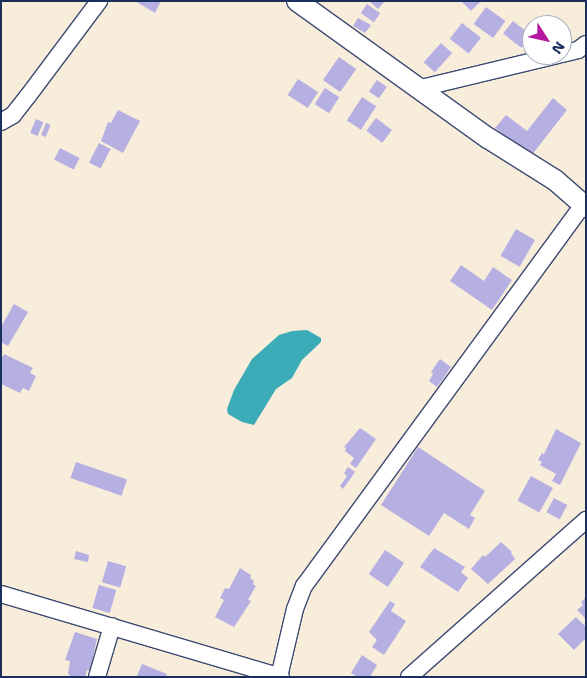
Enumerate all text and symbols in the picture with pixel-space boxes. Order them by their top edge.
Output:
north arrow [522,15,572,65]
text: N [548,38,569,58]

